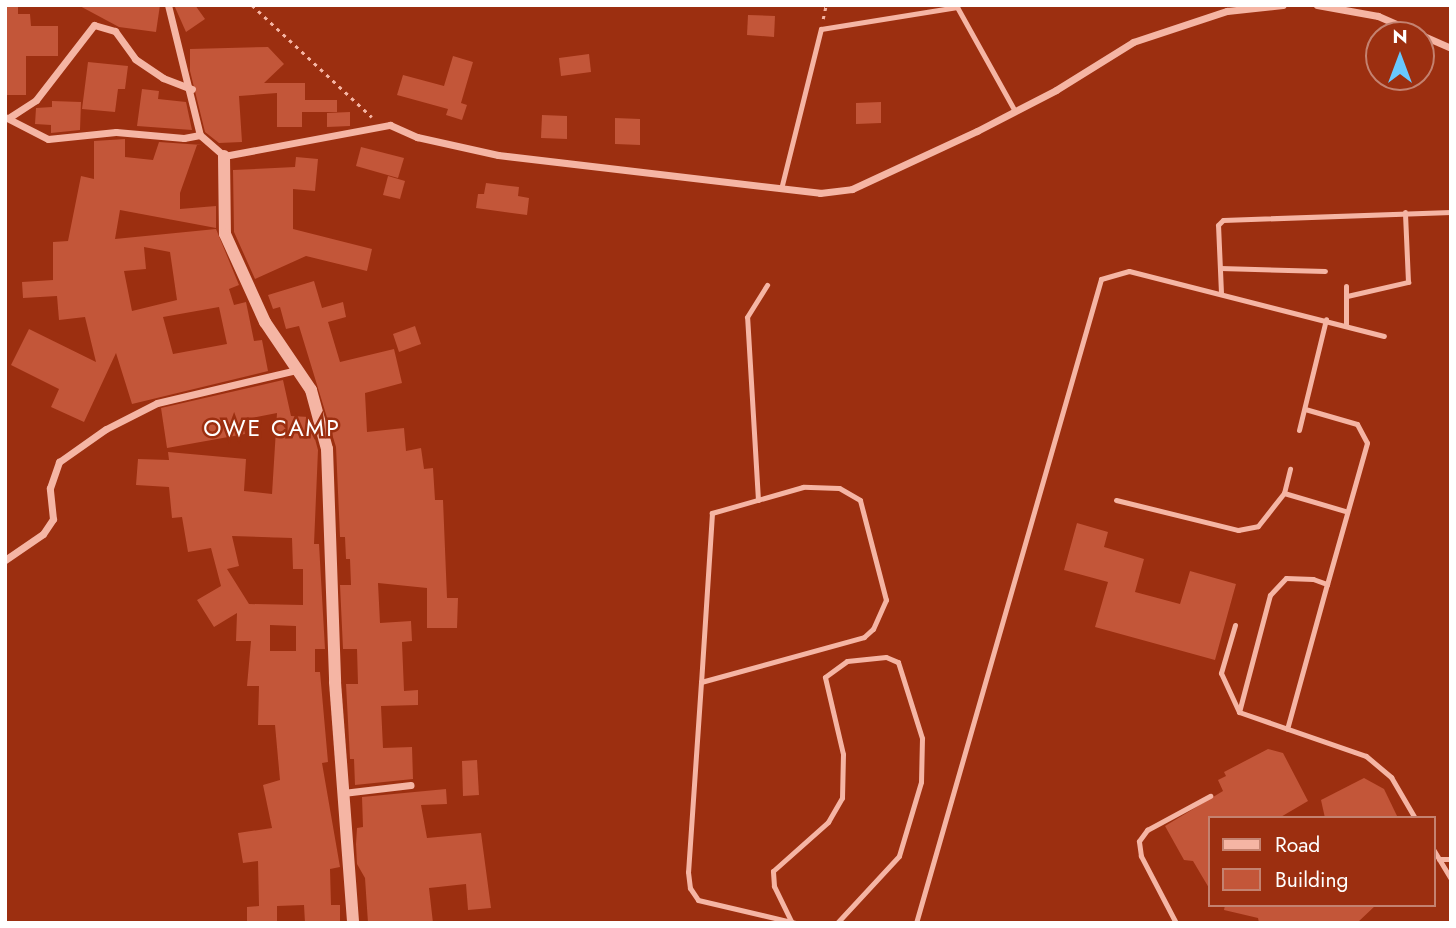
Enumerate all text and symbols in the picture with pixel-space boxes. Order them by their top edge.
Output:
north arrow [1365,21,1435,91]
text: N [1392,23,1408,50]
district label: OWE CAMP [204,414,340,442]
legend [1208,816,1435,907]
text: Road [1275,830,1320,860]
text: Building [1275,865,1348,895]

